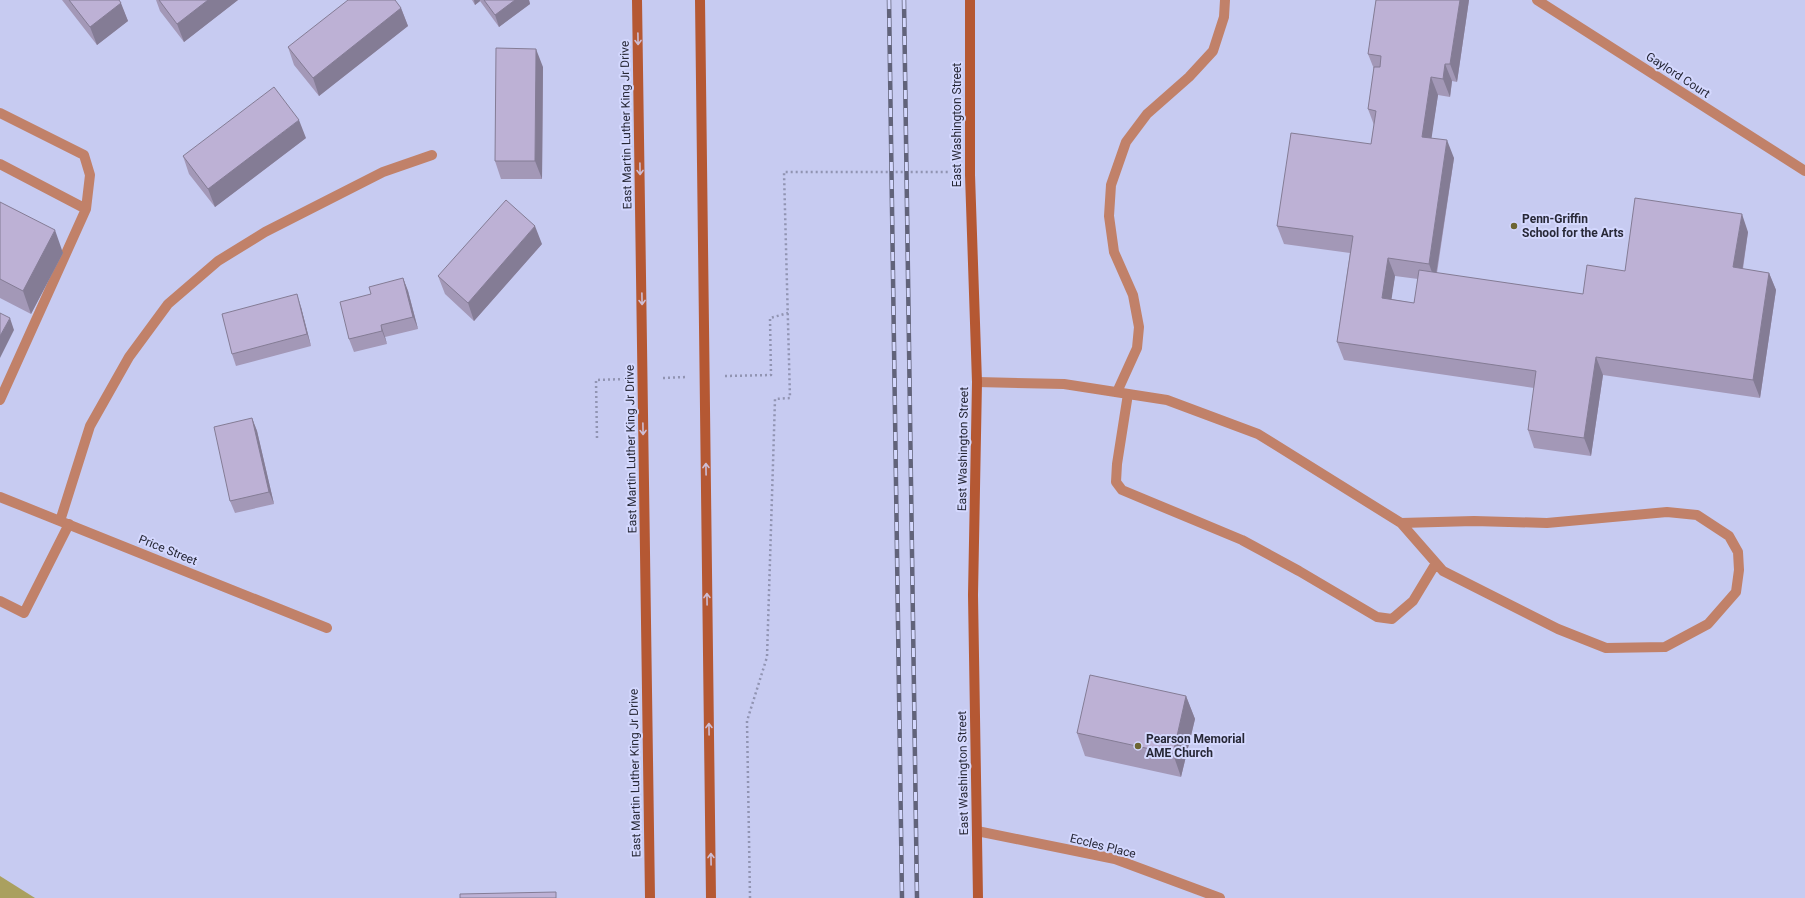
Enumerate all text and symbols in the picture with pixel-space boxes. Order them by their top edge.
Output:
one-way arrow [634,32,642,45]
street label: East Martin Luther King Jr Drive [618,41,634,209]
street label: Gaylord Court [1643,49,1713,101]
street label: East Washington Street [950,63,964,187]
one-way arrow [636,162,644,175]
place label: Penn-Griffin School for the Arts [1522,212,1624,240]
marker: Penn-Griffin School for the Arts [1509,221,1519,231]
one-way arrow [638,292,645,305]
street label: East Martin Luther King Jr Drive [623,365,639,533]
street label: East Washington Street [955,387,971,511]
one-way arrow [639,422,647,435]
one-way arrow [702,463,710,476]
street label: Price Street [137,532,199,568]
one-way arrow [704,593,711,606]
street label: East Martin Luther King Jr Drive [627,689,643,857]
street label: East Washington Street [955,711,971,835]
one-way arrow [705,723,713,736]
place label: Pearson Memorial AME Church [1146,732,1245,760]
marker: Pearson Memorial AME Church [1133,741,1143,751]
street label: Eccles Place [1069,831,1137,861]
one-way arrow [707,853,715,866]

